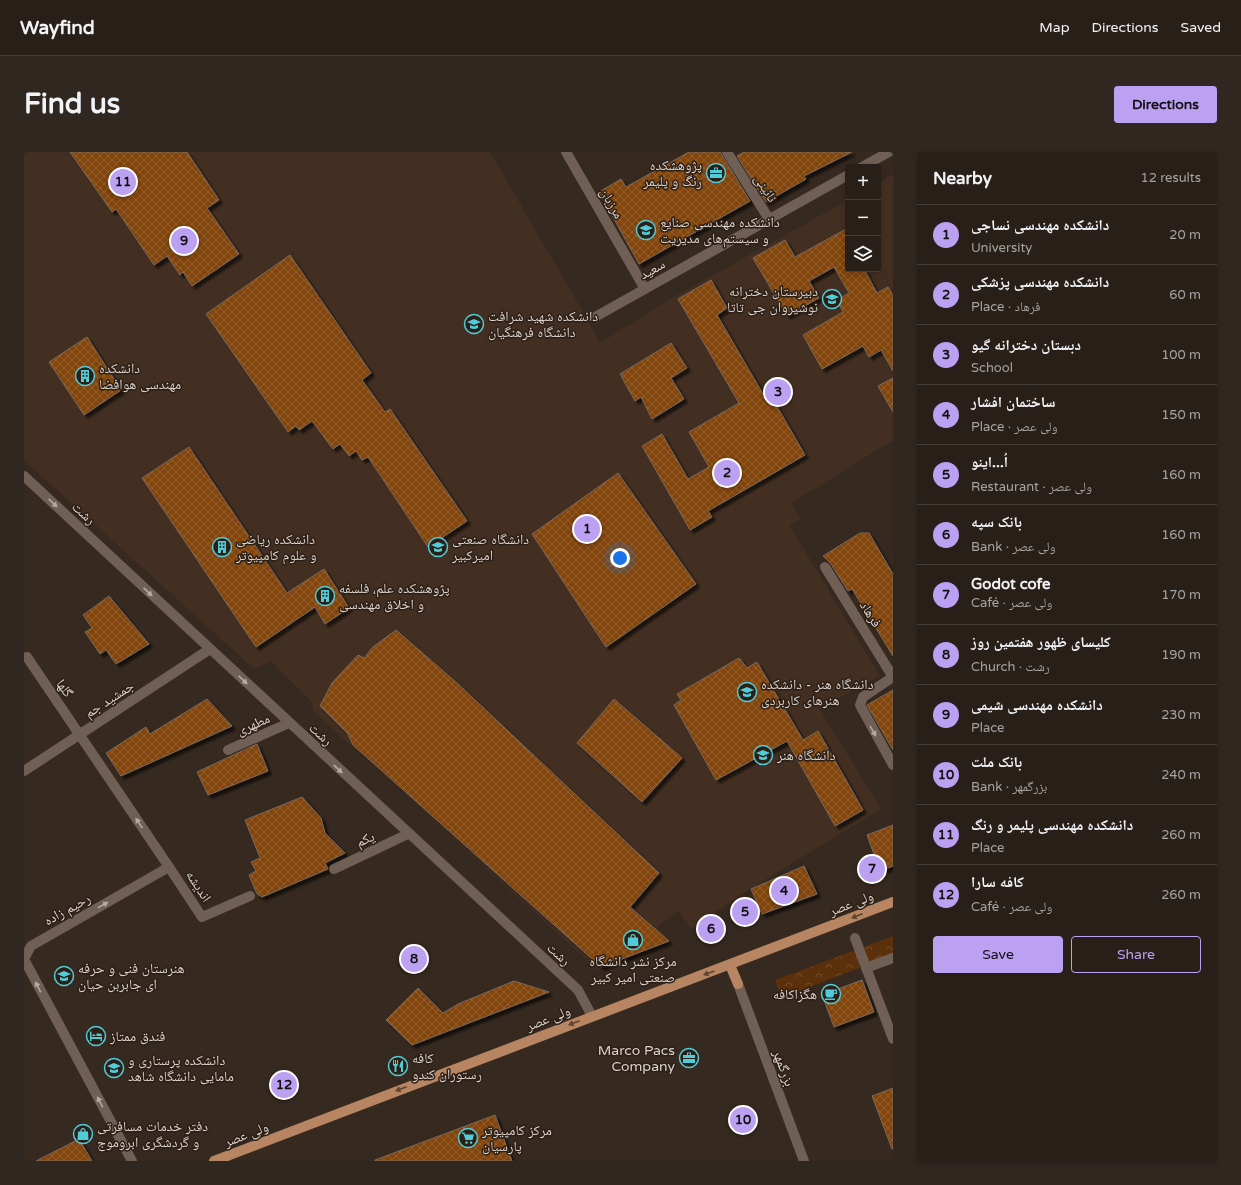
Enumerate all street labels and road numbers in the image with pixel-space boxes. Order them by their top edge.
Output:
street label: نائینی [750,171,781,206]
street label: مرزبان [596,185,627,222]
street label: سعید [636,256,668,283]
street label: رشت [68,498,99,528]
street label: فرهاد [856,598,885,631]
street label: گلها [52,676,77,701]
street label: جمشید جم [81,677,138,723]
street label: مطهری [234,710,273,739]
street label: رشت [305,719,336,749]
street label: یکم [353,828,378,852]
street label: اندیشه [182,867,215,905]
street label: ولی عصر [826,887,876,920]
street label: رحیم زاده [41,890,94,930]
street label: رشت [543,939,574,969]
street label: ولی عصر [523,1002,573,1035]
street label: بزرگمهر [769,1047,798,1089]
street label: ولی عصر [221,1118,271,1151]

